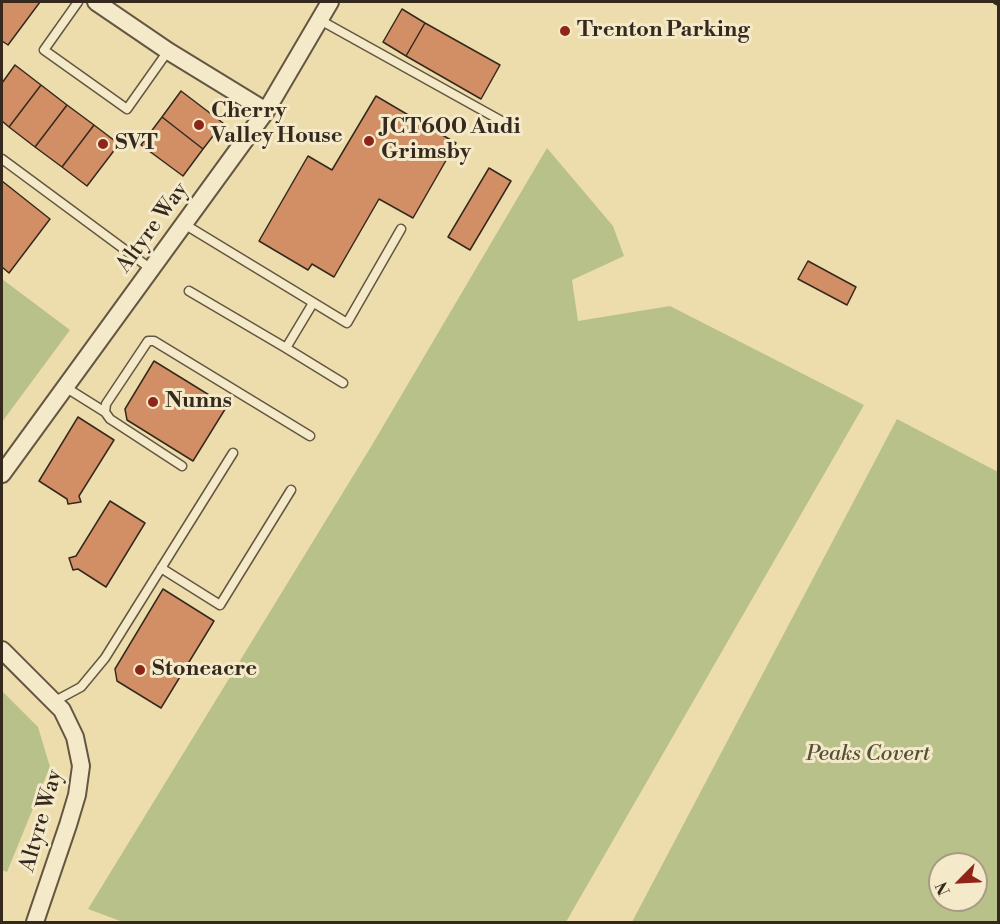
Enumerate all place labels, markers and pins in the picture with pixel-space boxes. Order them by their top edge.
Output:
place label: Trenton Parking [577,18,750,44]
marker: Trenton Parking [558,24,572,38]
place label: Cherry Valley House [211,99,343,150]
place label: JCT600 Audi Grimsby [381,115,521,166]
marker: Cherry Valley House [192,118,206,132]
place label: SVT [115,131,158,157]
marker: JCT600 Audi Grimsby [362,134,376,148]
marker: SVT [96,137,110,151]
place label: Nunns [165,389,232,415]
marker: Nunns [146,395,160,409]
place label: Stoneacre [152,657,257,683]
marker: Stoneacre [133,663,147,677]

